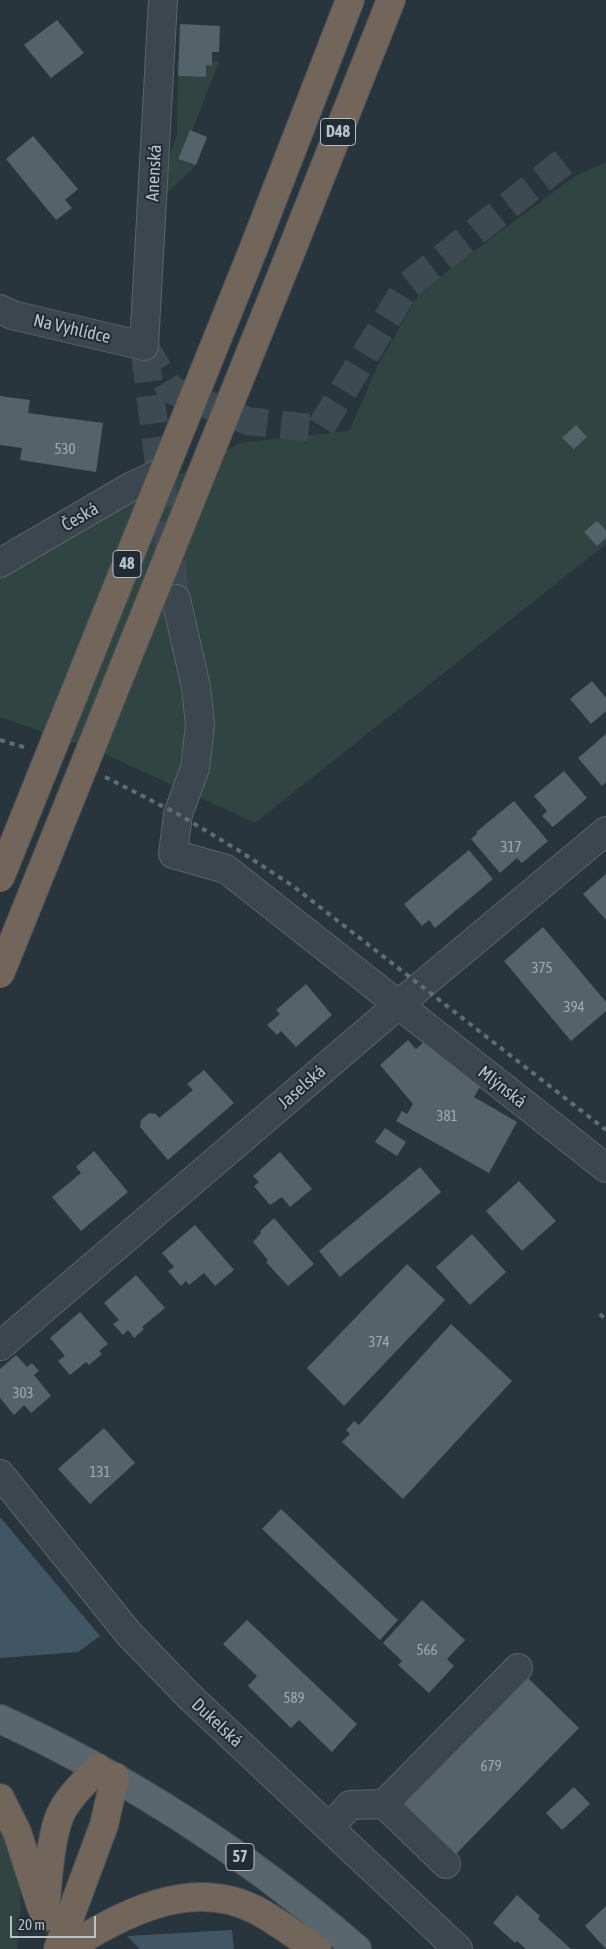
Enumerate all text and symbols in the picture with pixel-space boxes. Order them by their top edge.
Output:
road number: D48 [320,118,356,146]
street label: Anenská [142,144,166,202]
street label: Na Vyhlídce [31,310,113,348]
house number: 530 [54,440,76,458]
street label: Česká [58,498,102,536]
road number: 48 [113,550,141,578]
house number: 317 [500,838,522,856]
house number: 375 [531,959,553,977]
house number: 394 [563,998,585,1016]
street label: Jaselská [274,1060,330,1114]
street label: Mlýnská [474,1061,530,1113]
house number: 381 [436,1107,458,1125]
house number: 374 [368,1333,390,1351]
house number: 303 [12,1384,34,1402]
house number: 131 [89,1463,111,1481]
house number: 566 [416,1641,438,1659]
house number: 589 [283,1689,305,1707]
street label: Dukelská [187,1694,247,1752]
house number: 679 [480,1757,502,1775]
road number: 57 [226,1844,254,1870]
scale bar [12,1906,99,1938]
text: 20 m [18,1916,45,1933]

